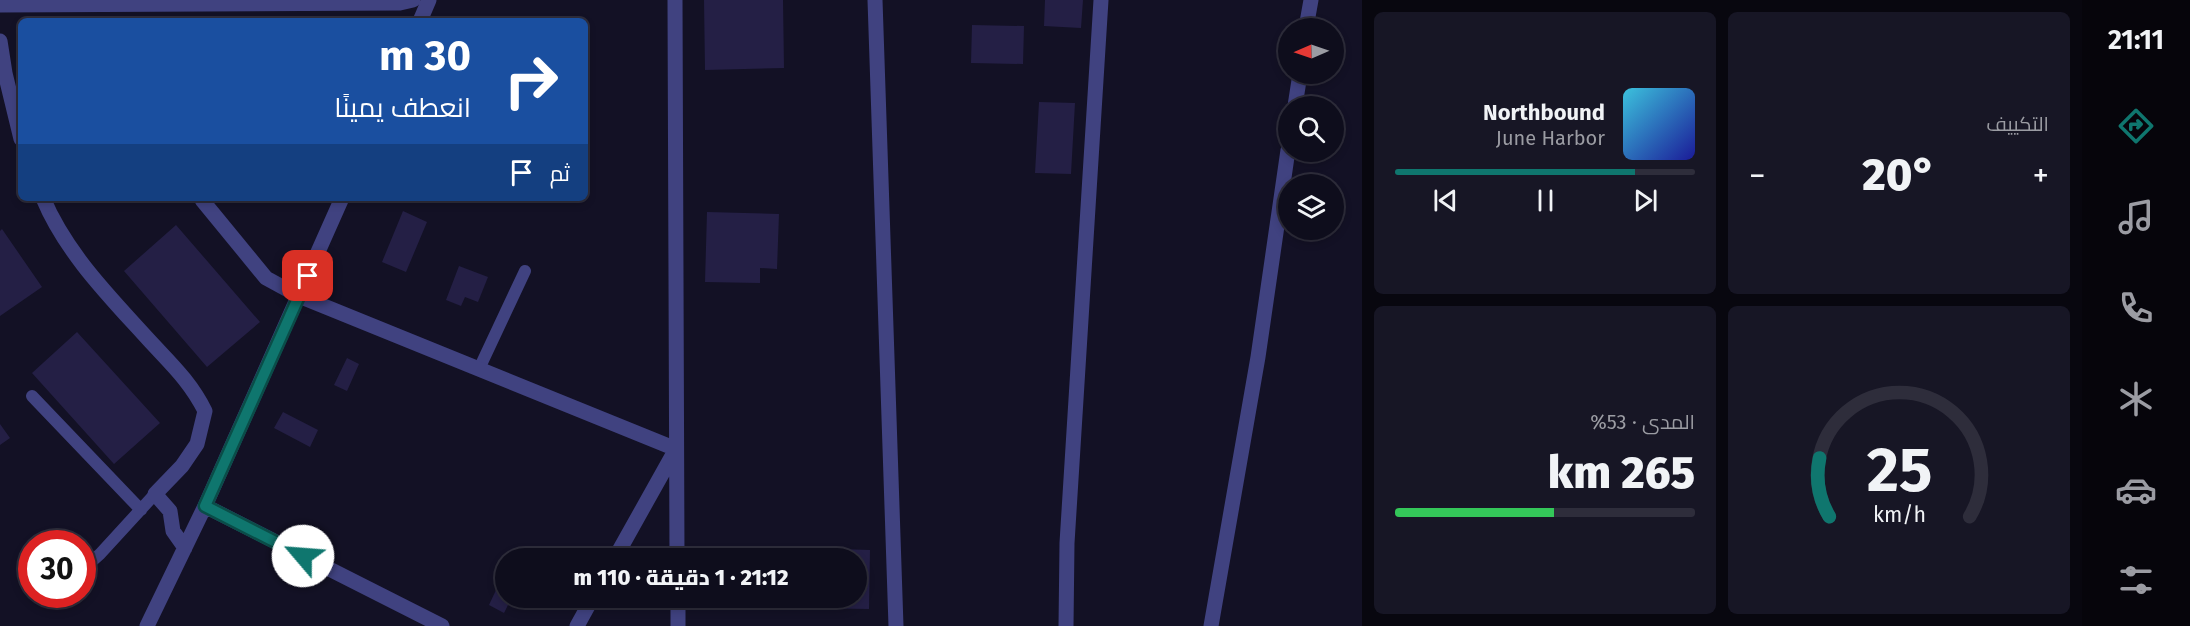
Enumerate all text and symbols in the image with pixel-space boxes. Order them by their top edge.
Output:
north arrow [1278,18,1344,84]
map controls [1278,18,1344,240]
text: 21:11 [2108,24,2164,56]
text: 30 m [379,31,471,81]
icon: right [492,42,570,120]
text: انعطف يمينًا [334,92,471,124]
button: search [1278,96,1344,162]
text: Northbound [1483,99,1605,126]
icon: directions [2115,105,2157,147]
text: التكييف [1986,112,2049,136]
text: June Harbor [1496,126,1605,150]
text: 20° [1862,148,1936,202]
icon: arrive [505,156,538,189]
text: − [1749,156,1766,196]
text: + [2033,156,2049,196]
text: ثم [550,160,570,187]
button: layers [1278,174,1344,240]
icon: previous [1429,184,1462,217]
icon: pause [1529,184,1562,217]
icon: next [1629,184,1662,217]
icon: music [2115,196,2157,238]
pin [282,250,333,301]
icon: arrive [291,259,324,292]
icon: phone [2115,287,2157,329]
icon: climate [2115,378,2157,420]
text: المدى · 53% [1590,410,1695,434]
text: 25 [1866,433,1932,508]
text: 265 km [1548,446,1695,500]
icon: car [2115,469,2157,511]
text: km/h [1872,502,1926,528]
position arrow [271,524,335,588]
speed limit sign: 30 [18,530,96,608]
icon: filters [2115,559,2157,601]
text: 21:12 · 1 دقيقة · 110 m [574,564,788,591]

